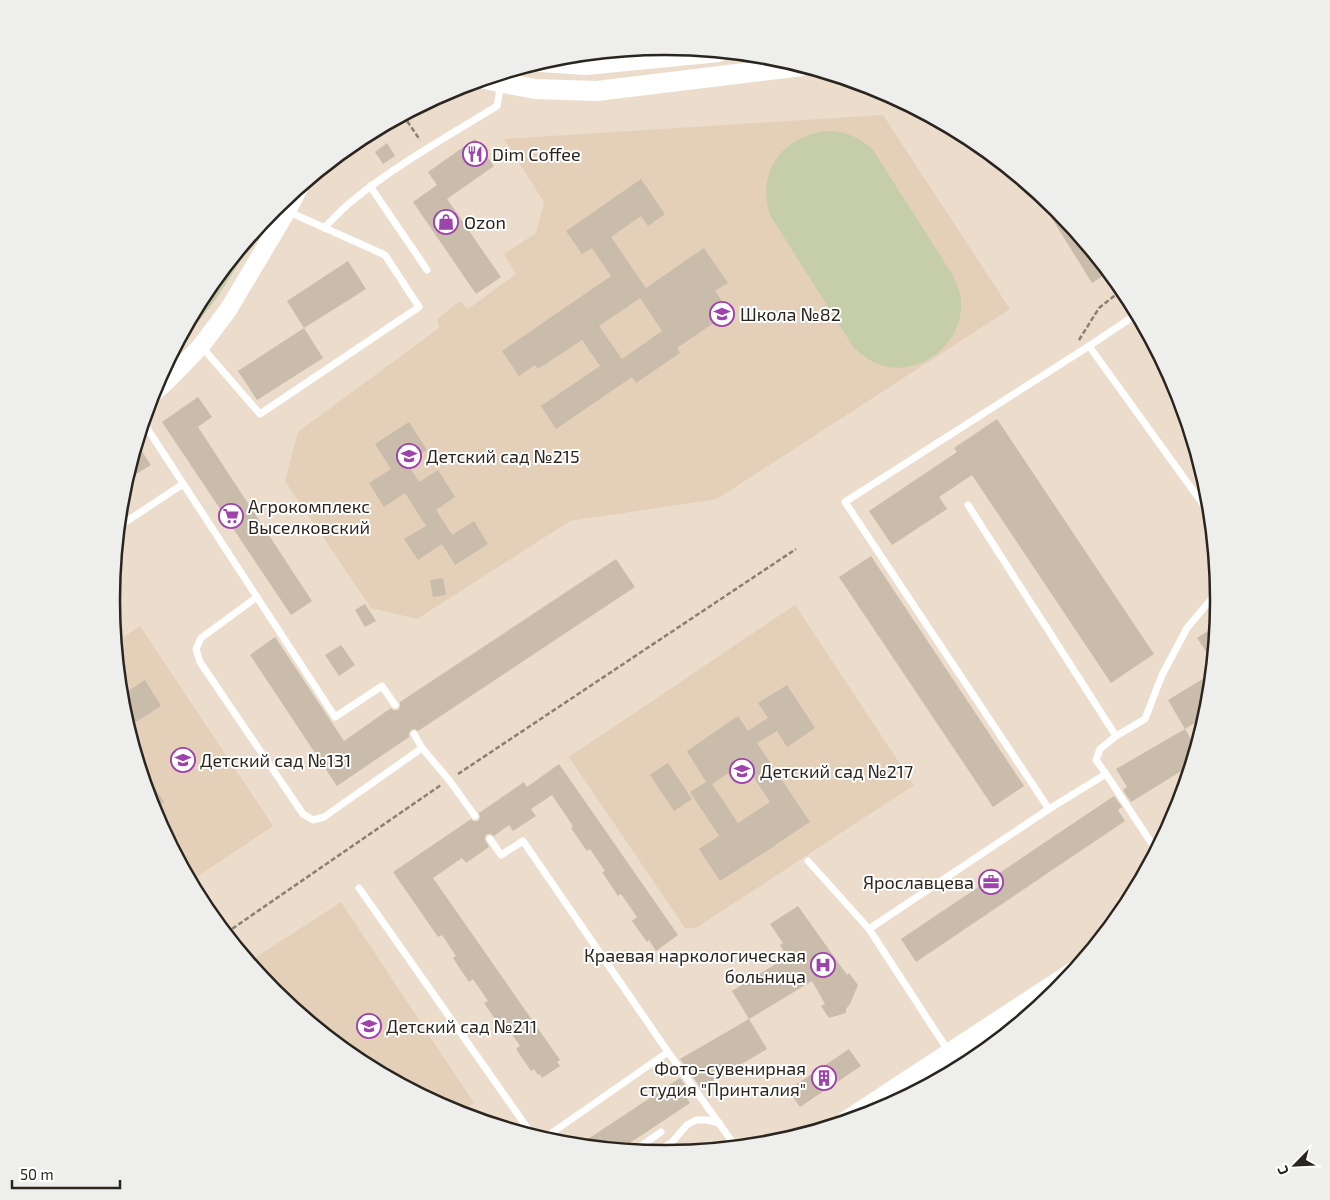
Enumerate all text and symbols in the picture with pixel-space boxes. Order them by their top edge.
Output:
restaurant icon: Dim Coffee [462,141,488,167]
place label: Dim Coffee [492,143,581,165]
shop icon: Ozon [433,209,459,235]
place label: Ozon [464,211,506,233]
school or university icon: Школа №82 [709,301,735,327]
place label: Школа №82 [740,303,841,325]
school or university icon: Детский сад №215 [396,443,422,469]
place label: Детский сад №215 [426,445,580,467]
place label: Агрокомплекс Выселковский [248,495,370,538]
supermarket icon: Агрокомплекс Выселковский [218,503,244,529]
school or university icon: Детский сад №131 [170,747,196,773]
place label: Детский сад №131 [200,749,351,771]
school or university icon: Детский сад №217 [729,758,755,784]
place label: Детский сад №217 [760,760,913,782]
office icon: Ярославцева [978,869,1004,895]
place label: Ярославцева [863,871,974,893]
place label: Краевая наркологическая больница [584,944,806,987]
hospital icon: Краевая наркологическая больница [810,952,836,978]
school or university icon: Детский сад №211 [356,1013,382,1039]
place label: Детский сад №211 [386,1015,537,1037]
place label: Фото-сувенирная студия "Принталия" [639,1057,806,1100]
building icon: Фото-сувенирная студия "Принталия" [811,1065,837,1091]
north arrow [1270,1140,1320,1190]
scale bar [12,1158,120,1190]
text: С [1273,1163,1292,1178]
text: 50 m [20,1165,54,1183]

